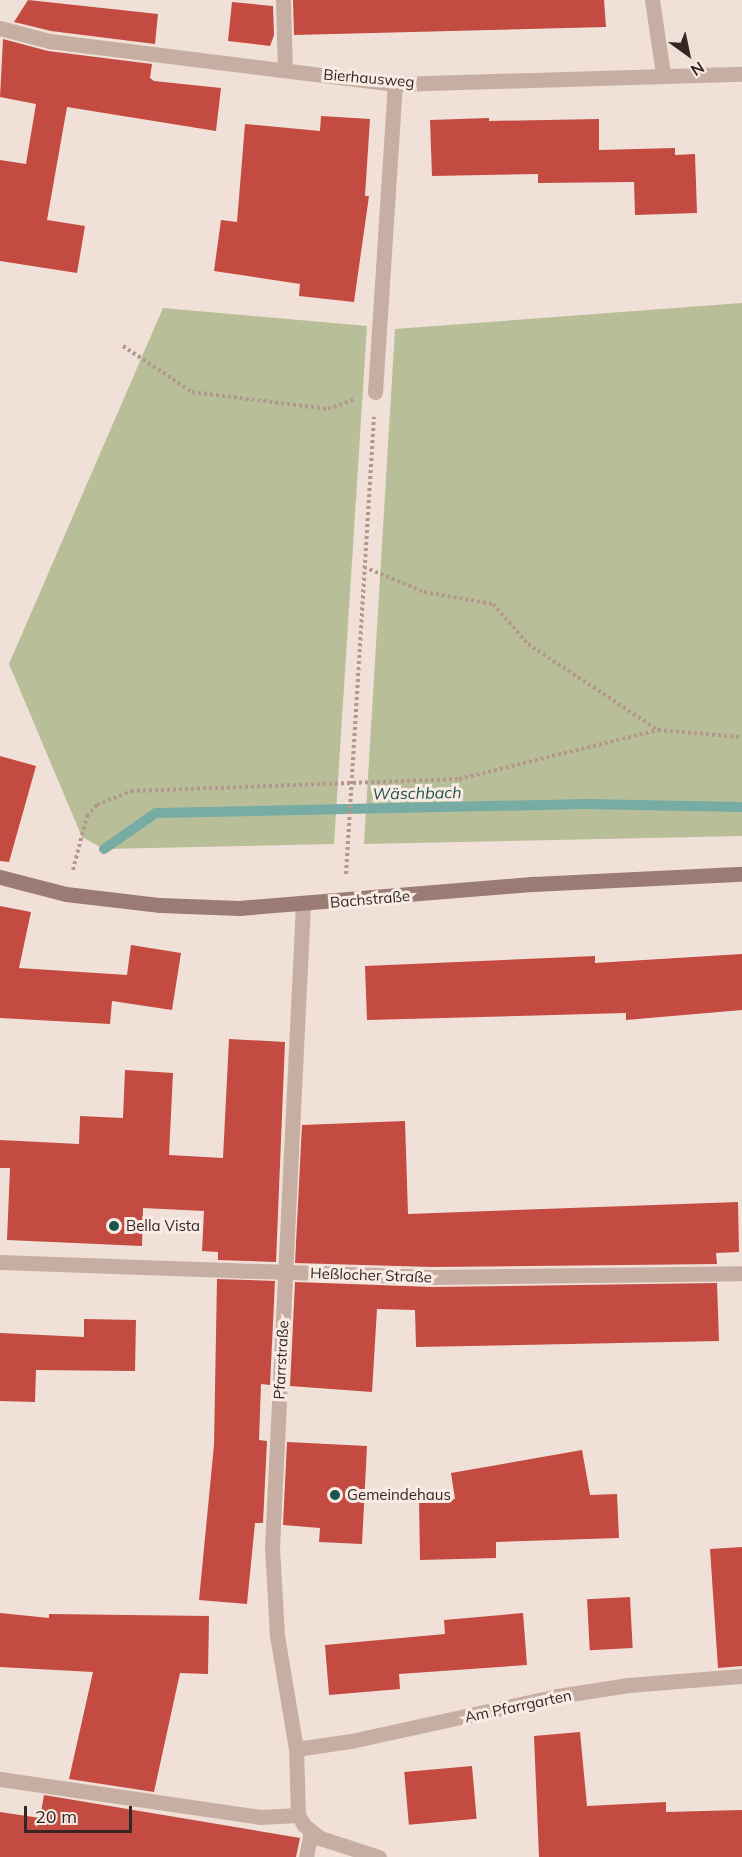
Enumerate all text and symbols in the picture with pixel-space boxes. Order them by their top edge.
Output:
north arrow [658,24,718,84]
text: N [687,57,708,81]
street label: Bierhausweg [323,65,415,91]
water label: Wäschbach [372,783,462,803]
street label: Bachstraße [329,887,411,911]
place label: Bella Vista [126,1217,200,1235]
marker: Bella Vista [107,1219,121,1233]
street label: Heßlocher Straße [310,1264,432,1286]
street label: Pfarrstraße [270,1320,292,1400]
place label: Gemeindehaus [347,1486,451,1504]
marker: Gemeindehaus [328,1488,342,1502]
street label: Am Pfarrgarten [463,1686,573,1726]
scale bar [27,1794,135,1832]
text: 20 m [35,1805,77,1828]

